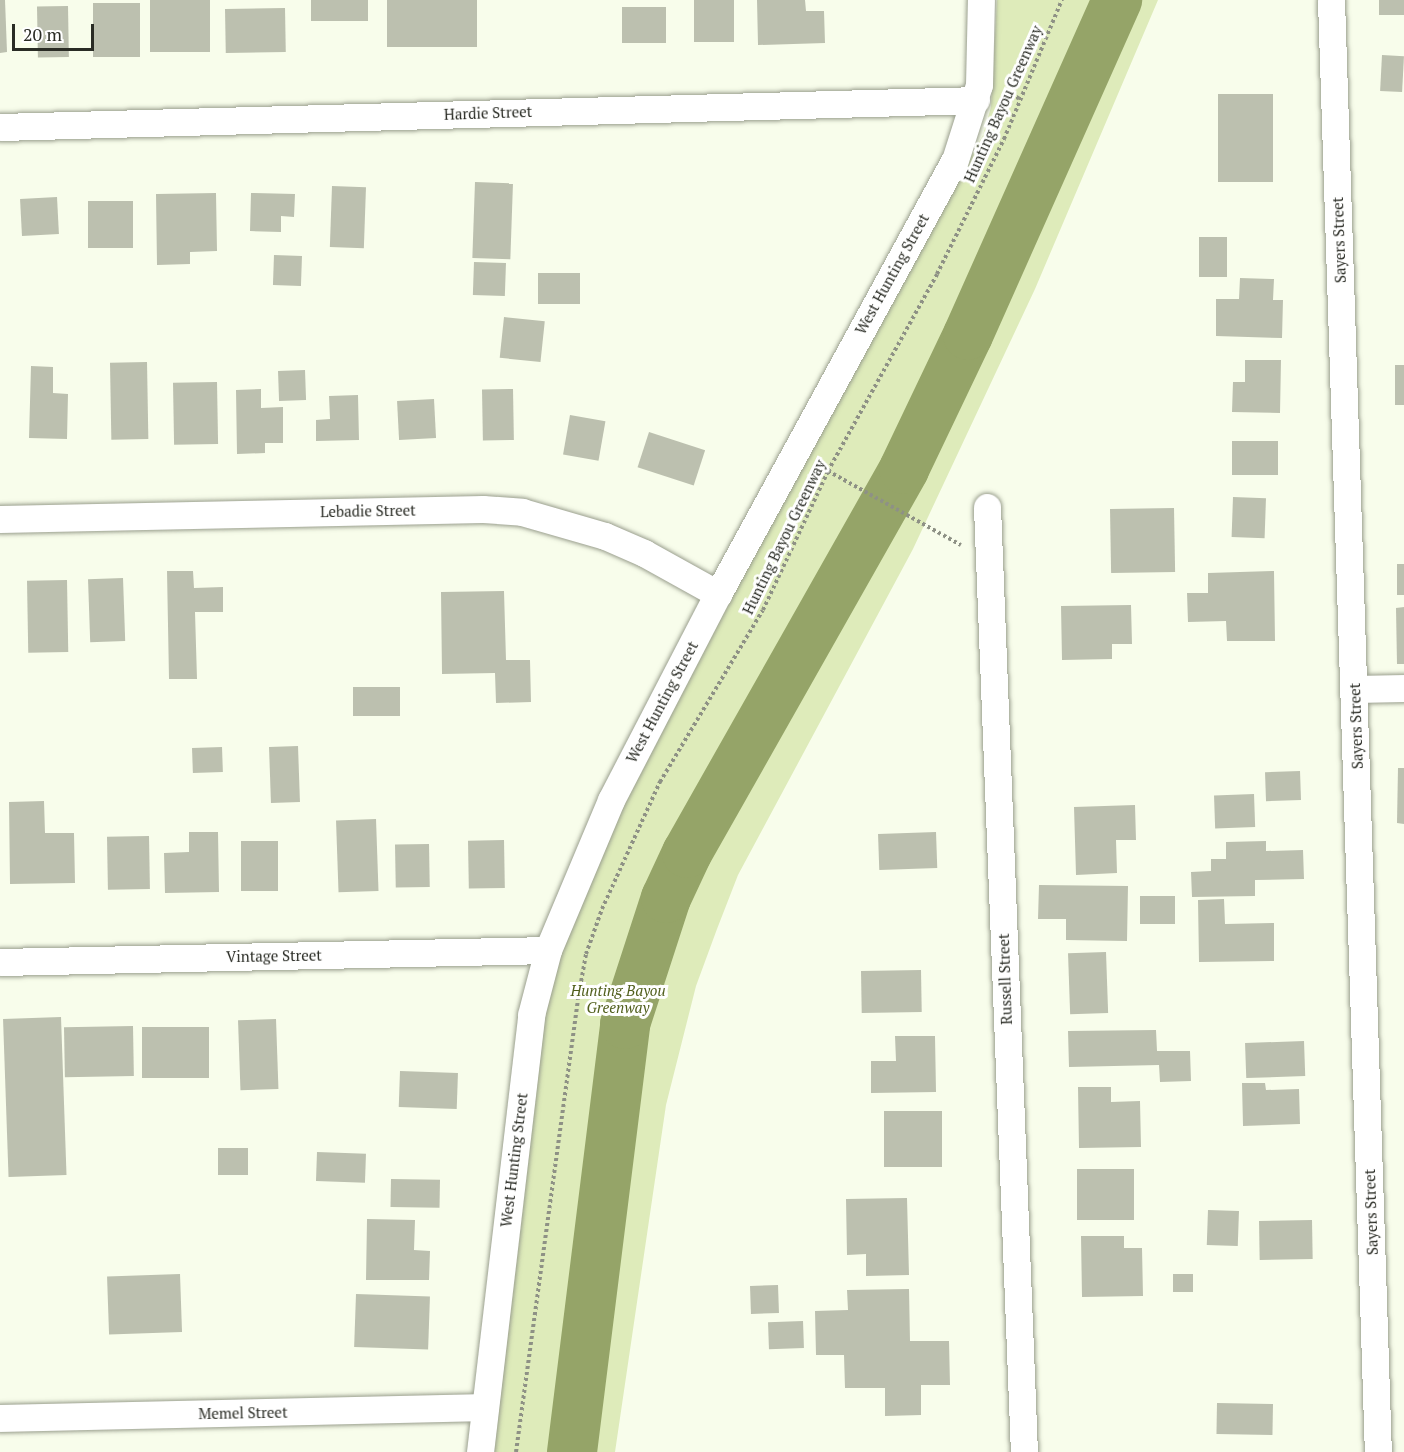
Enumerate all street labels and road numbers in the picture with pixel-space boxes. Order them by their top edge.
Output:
street label: Hunting Bayou Greenway [960,23,1046,185]
street label: Hardie Street [444,102,532,124]
street label: Sayers Street [1328,197,1350,283]
street label: West Hunting Street [851,210,933,338]
street label: Hunting Bayou Greenway [739,457,829,617]
street label: Lebadie Street [320,501,416,521]
street label: West Hunting Street [622,638,702,766]
street label: Sayers Street [1345,683,1367,769]
street label: Russell Street [994,933,1016,1025]
street label: Vintage Street [226,946,322,966]
street label: West Hunting Street [497,1092,531,1228]
street label: Sayers Street [1360,1169,1382,1255]
street label: Memel Street [198,1403,288,1423]

